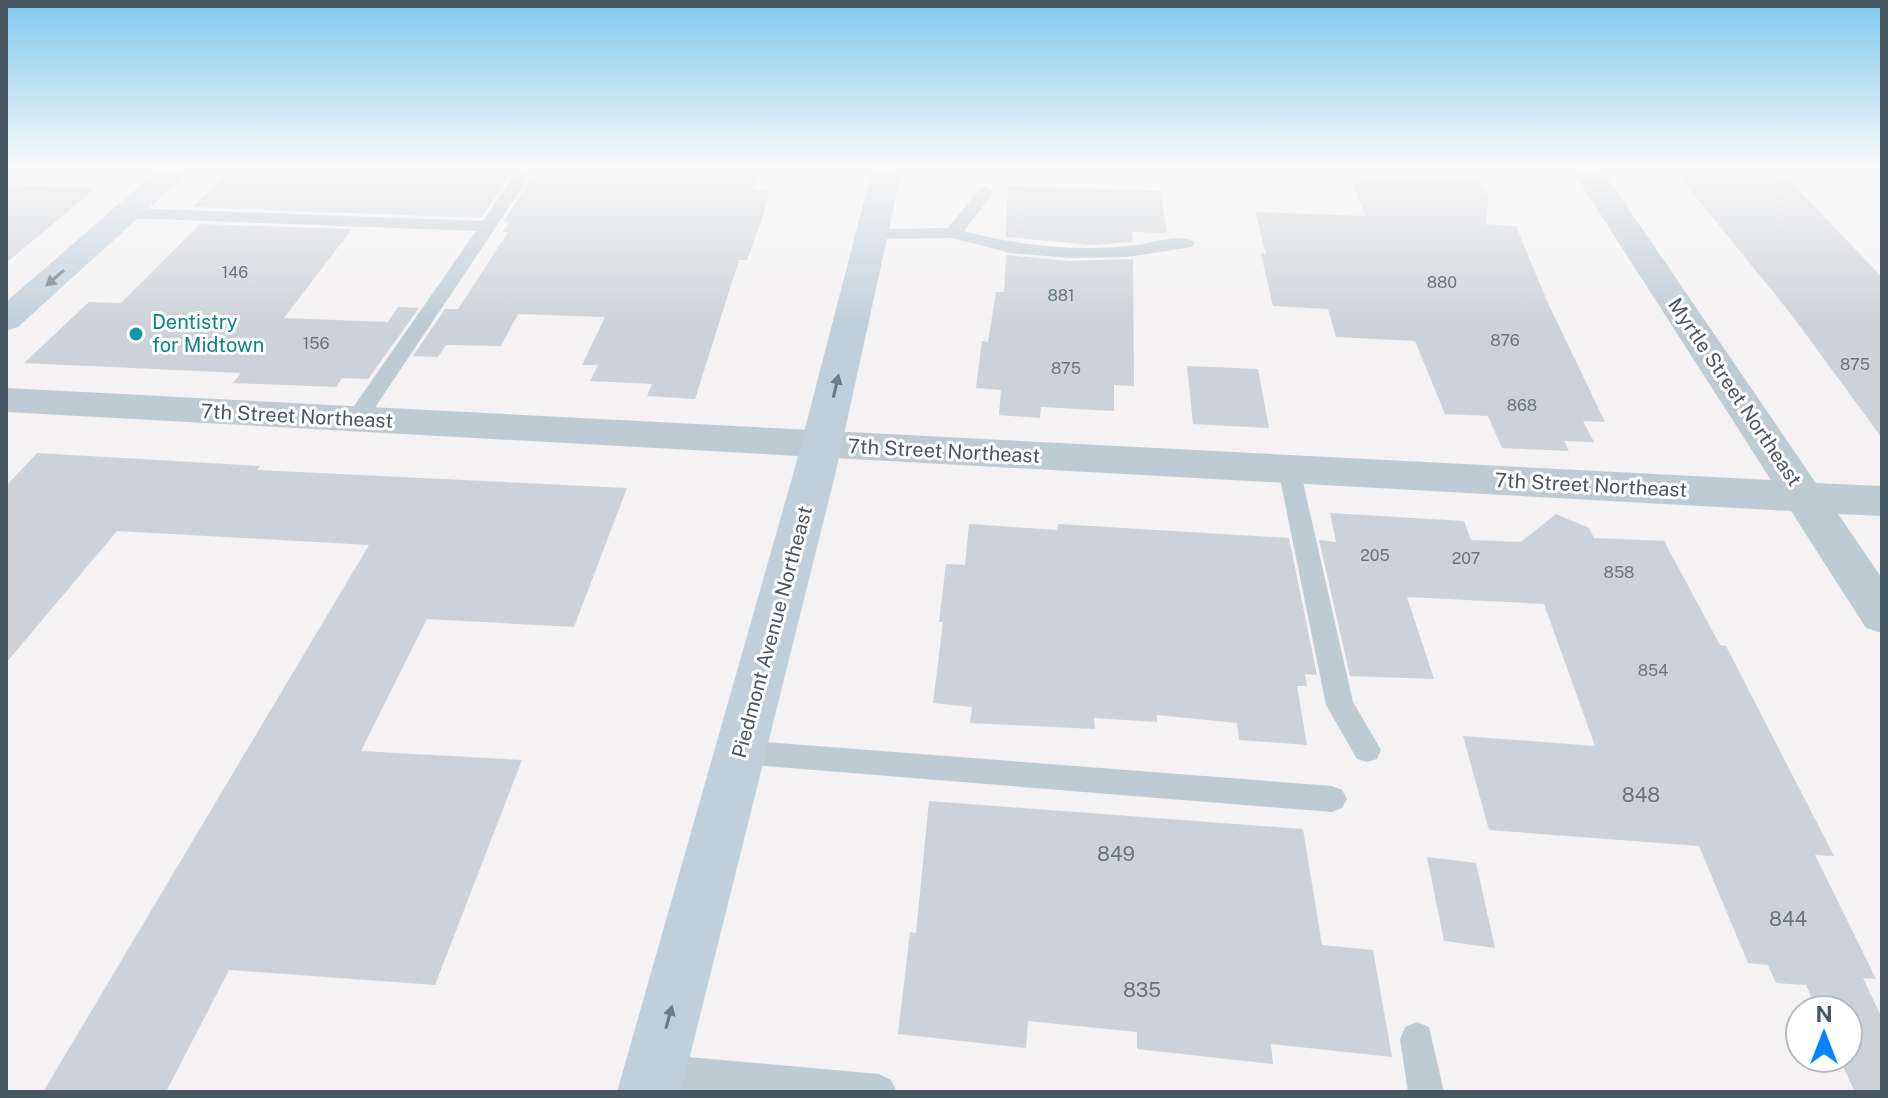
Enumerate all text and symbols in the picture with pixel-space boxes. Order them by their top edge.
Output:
house number: 146 [222,263,248,282]
one-way arrow [45,268,65,286]
house number: 880 [1427,273,1457,292]
house number: 881 [1047,286,1075,305]
street label: Myrtle Street Northeast [1663,293,1807,491]
place label: Dentistry for Midtown [152,310,264,357]
marker: Dentistry for Midtown [127,325,145,343]
house number: 876 [1490,331,1520,350]
house number: 156 [303,334,329,353]
house number: 875 [1840,355,1870,374]
house number: 875 [1051,359,1081,378]
one-way arrow [830,374,843,399]
house number: 868 [1507,396,1537,415]
street label: 7th Street Northeast [200,399,394,433]
street label: 7th Street Northeast [847,434,1041,468]
street label: 7th Street Northeast [1494,468,1688,502]
street label: Piedmont Avenue Northeast [727,503,817,761]
house number: 205 [1360,546,1390,565]
house number: 207 [1452,549,1480,568]
house number: 858 [1604,563,1634,582]
house number: 854 [1638,661,1668,680]
house number: 848 [1622,783,1660,807]
house number: 849 [1097,842,1135,866]
house number: 844 [1769,907,1807,931]
house number: 835 [1123,978,1161,1002]
north arrow [1784,994,1864,1074]
text: N [1815,1001,1833,1027]
one-way arrow [664,1004,676,1029]

